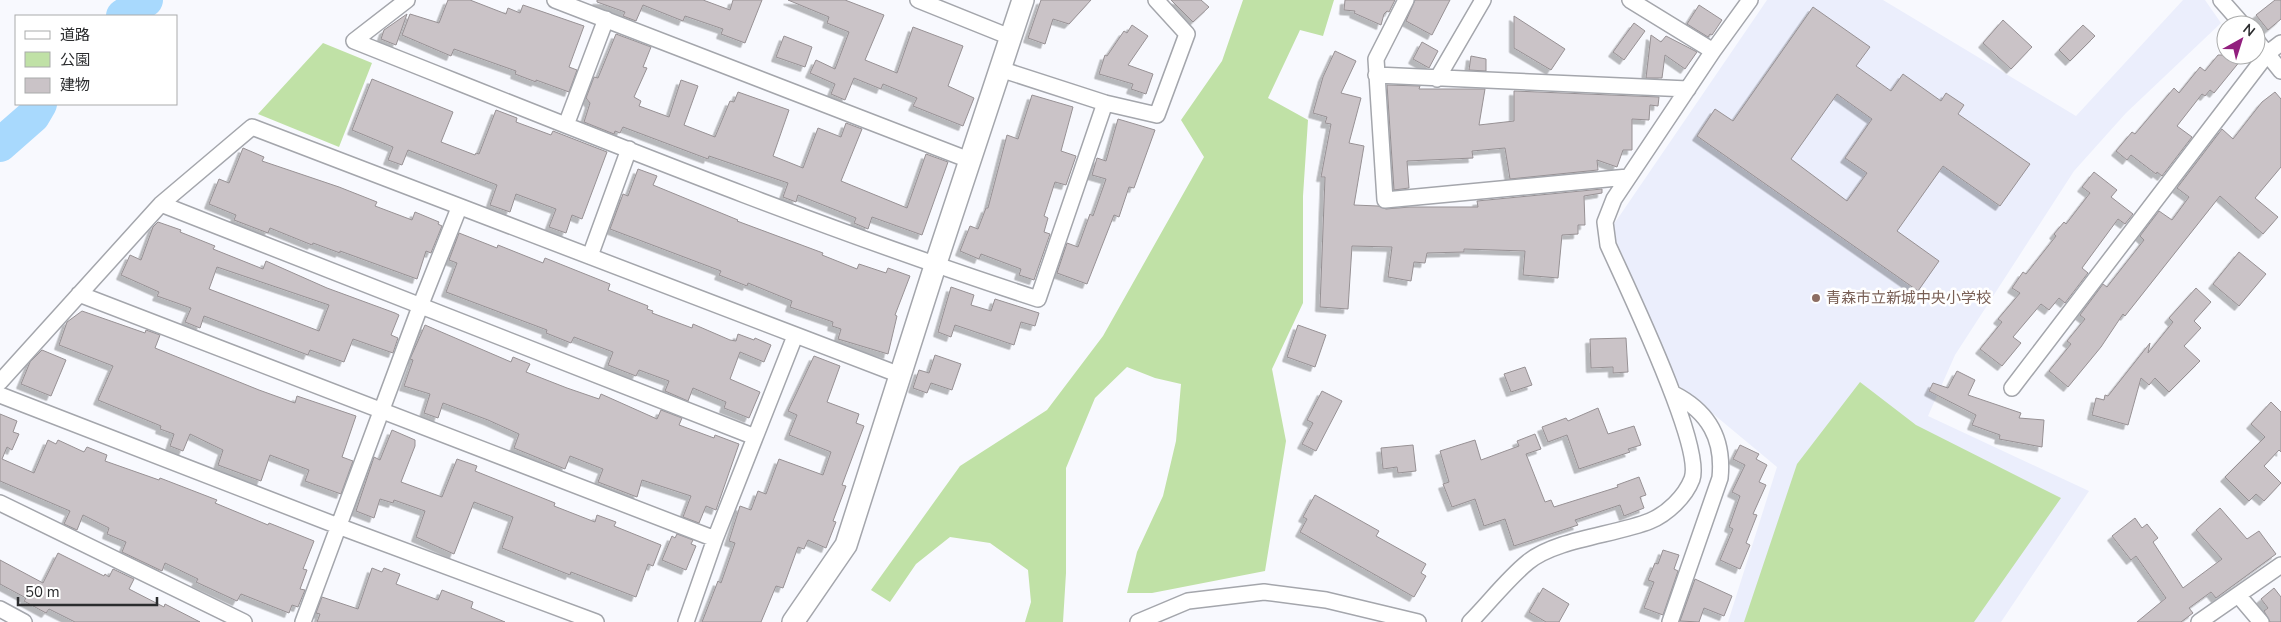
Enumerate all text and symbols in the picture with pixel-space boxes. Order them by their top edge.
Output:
legend [15,15,178,105]
north arrow [2216,15,2266,65]
text: N [2239,20,2259,41]
text: 道路 [60,25,90,45]
text: 公園 [60,50,90,70]
text: 建物 [60,75,90,95]
place label: 青森市立新城中央小学校 [1826,288,1991,308]
marker: 青森市立新城中央小学校 [1810,292,1822,304]
scale bar [18,574,156,606]
text: 50 m [25,582,60,602]

